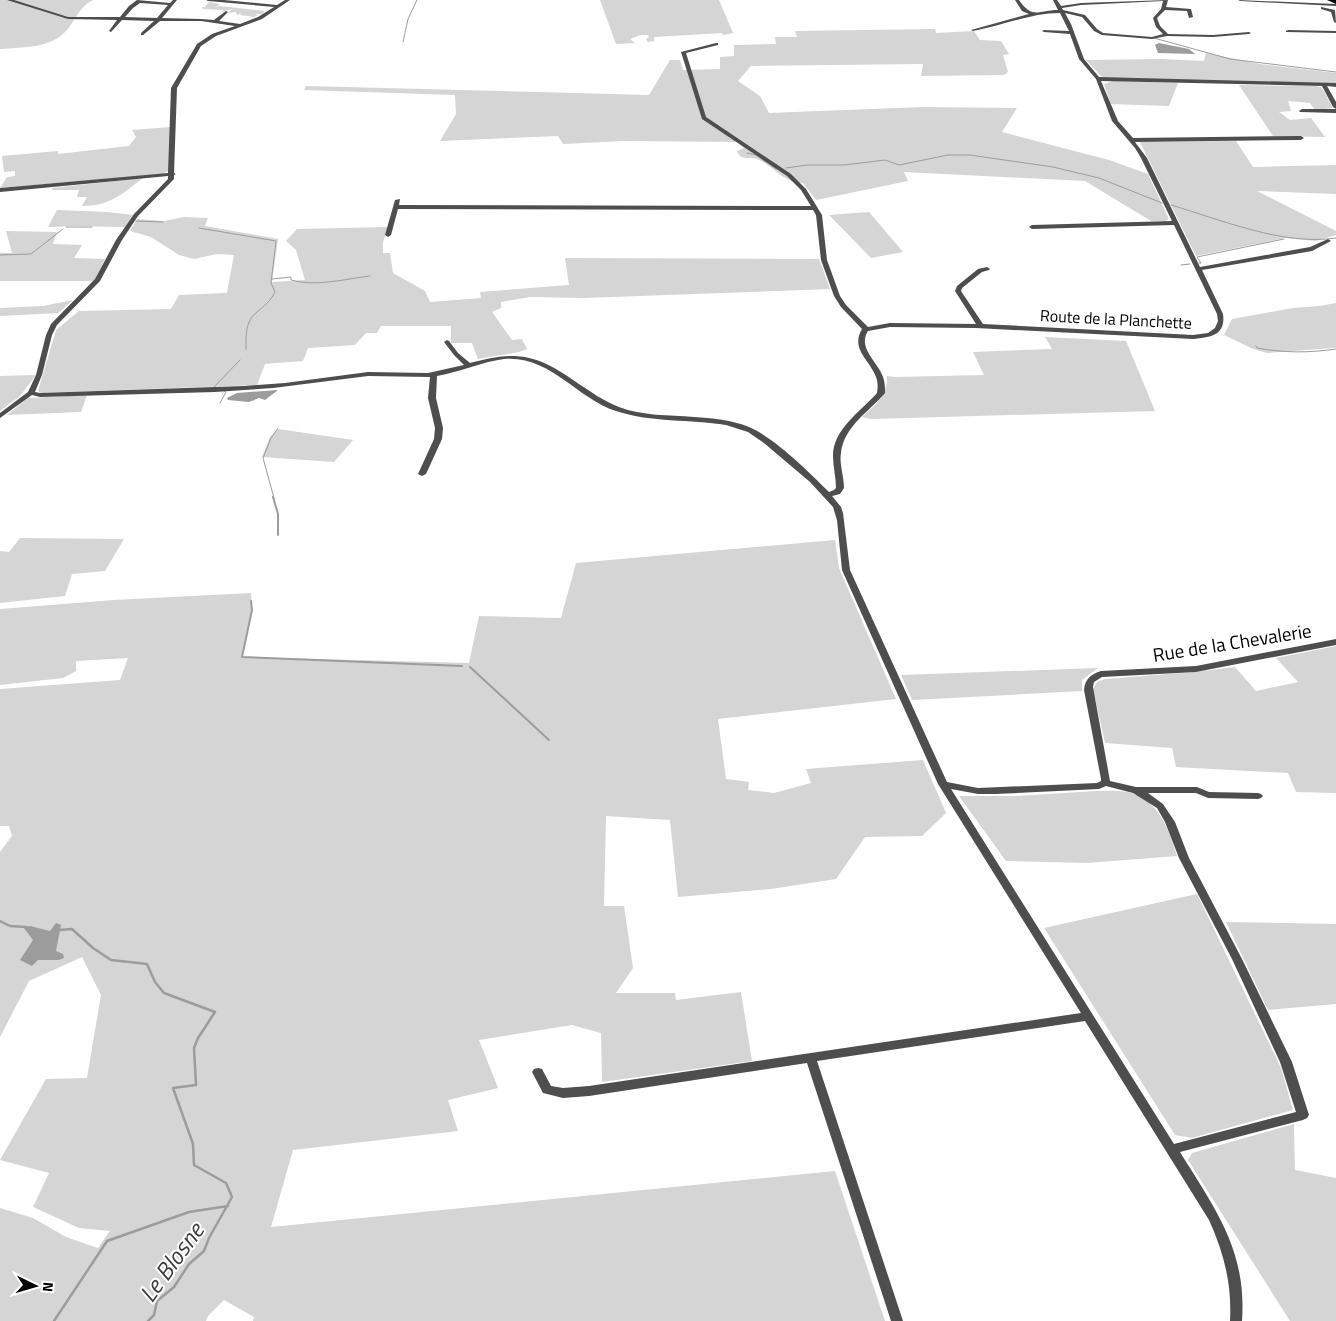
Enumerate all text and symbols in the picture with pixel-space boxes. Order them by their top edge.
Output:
street label: Route de la Planchette [1040,303,1192,335]
street label: Rue de la Chevalerie [1151,615,1313,669]
water label: Le Blosne [130,1213,213,1309]
north arrow [10,1261,60,1311]
text: N [38,1281,59,1293]

